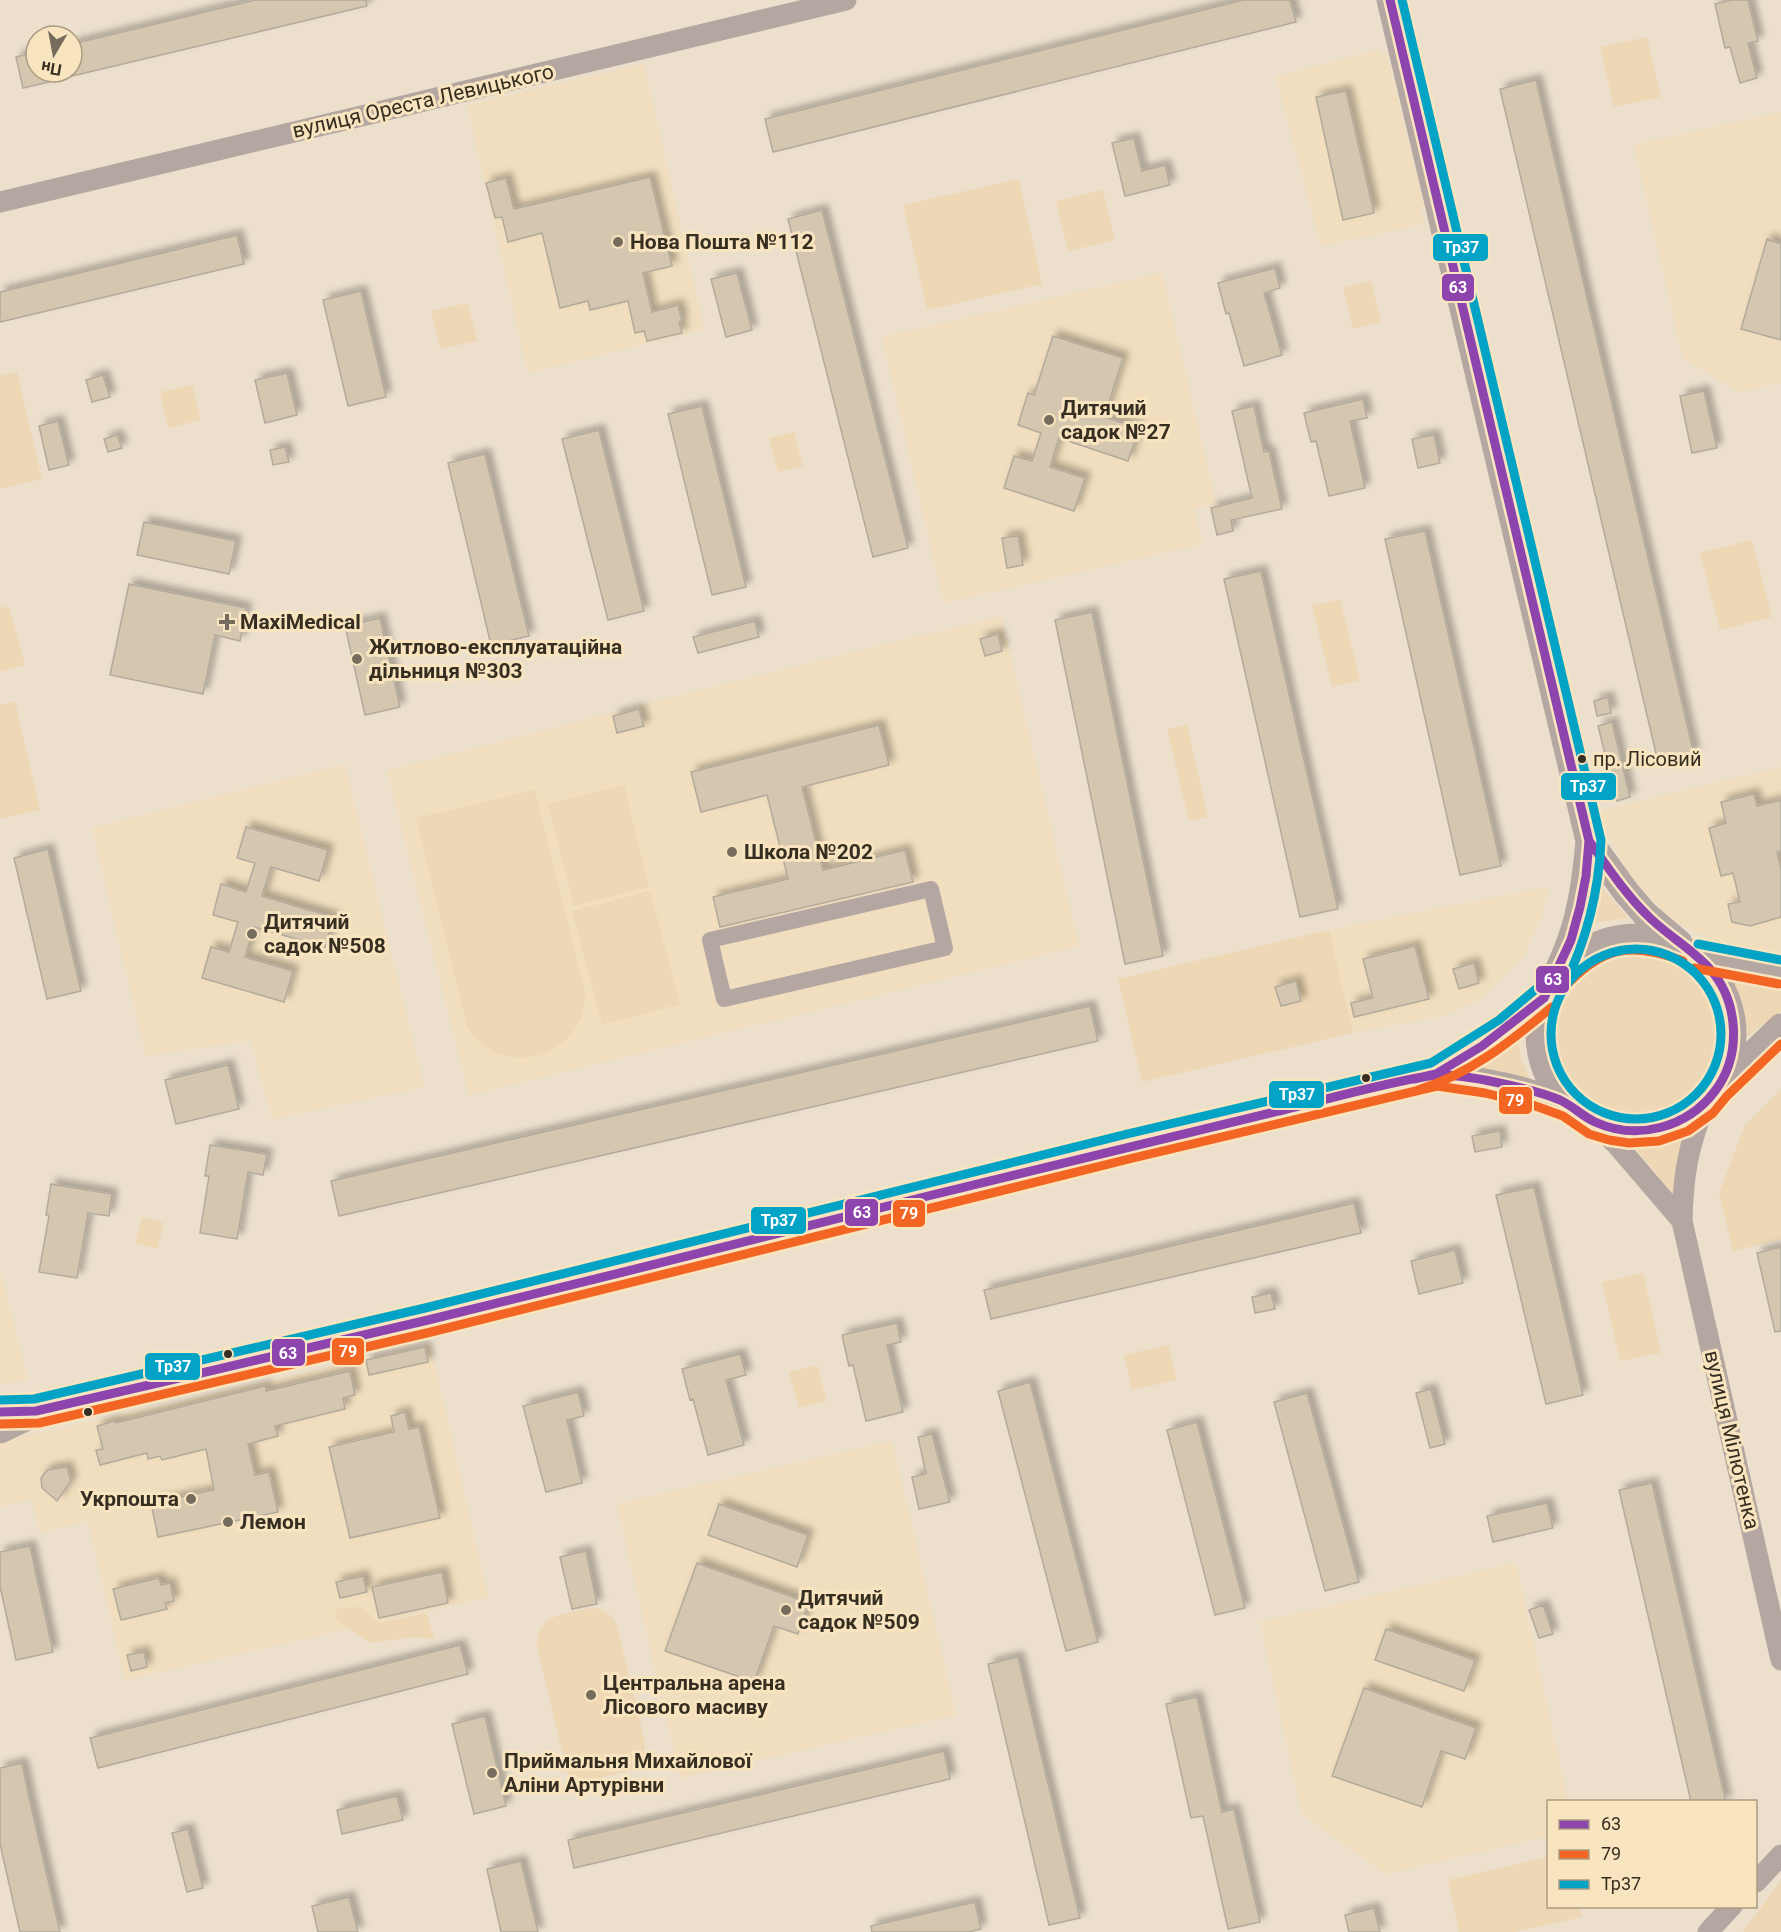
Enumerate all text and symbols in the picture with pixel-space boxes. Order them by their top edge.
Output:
north arrow [24,24,84,84]
text: Пн [40,57,63,79]
street label: вулиця Ореста Левицького [290,59,556,143]
place label: Нова Пошта №112 [630,230,814,254]
line badge: Тр37 [1432,233,1489,262]
marker: Нова Пошта №112 [611,235,625,249]
text: Тр37 [1443,238,1479,257]
line badge: 63 [1441,273,1475,302]
text: 63 [1449,278,1467,297]
place label: Дитячий садок №27 [1061,396,1171,444]
marker: Дитячий садок №27 [1042,413,1056,427]
place label: MaxiMedical [240,610,361,634]
marker: MaxiMedical [218,613,236,631]
place label: Житлово-експлуатаційна дільниця №303 [369,635,622,683]
marker: Житлово-експлуатаційна дільниця №303 [350,652,364,666]
place label: пр. Лісовий [1593,747,1701,771]
marker: пр. Лісовий [1576,753,1588,765]
line badge: Тр37 [1560,772,1617,801]
text: Тр37 [1570,777,1606,796]
place label: Школа №202 [744,840,873,864]
marker: Школа №202 [725,845,739,859]
place label: Дитячий садок №508 [264,910,386,958]
marker: Дитячий садок №508 [245,927,259,941]
line badge: 63 [1535,965,1570,994]
text: 63 [1544,970,1562,989]
unlabelled marker [1360,1072,1372,1084]
line badge: Тр37 [1268,1080,1325,1109]
text: Тр37 [1279,1085,1315,1104]
line badge: 79 [1498,1086,1533,1115]
text: 79 [1506,1091,1524,1110]
line badge: 63 [844,1198,879,1227]
line badge: 79 [892,1199,926,1228]
text: 63 [853,1203,871,1222]
text: 79 [900,1204,918,1223]
line badge: Тр37 [750,1206,807,1235]
text: Тр37 [761,1211,797,1230]
line badge: 79 [331,1337,365,1366]
line badge: 63 [271,1338,306,1367]
text: 79 [339,1342,357,1361]
text: 63 [279,1344,297,1363]
unlabelled marker [222,1348,234,1360]
street label: вулиця Мілютенка [1700,1348,1764,1532]
line badge: Тр37 [144,1352,201,1381]
text: Тр37 [155,1357,191,1376]
unlabelled marker [82,1406,94,1418]
place label: Укрпошта [80,1487,179,1511]
marker: Укрпошта [184,1492,198,1506]
place label: Лемон [240,1510,306,1534]
marker: Лемон [221,1515,235,1529]
place label: Дитячий садок №509 [798,1586,920,1634]
marker: Дитячий садок №509 [779,1603,793,1617]
place label: Центральна арена Лісового масиву [603,1671,785,1719]
marker: Центральна арена Лісового масиву [584,1688,598,1702]
place label: Приймальня Михайлової Аліни Артурівни [504,1749,753,1797]
marker: Приймальня Михайлової Аліни Артурівни [485,1766,499,1780]
legend [1547,1800,1757,1908]
text: 63 [1601,1813,1621,1834]
text: 79 [1601,1843,1621,1864]
text: Тр37 [1601,1873,1641,1894]

